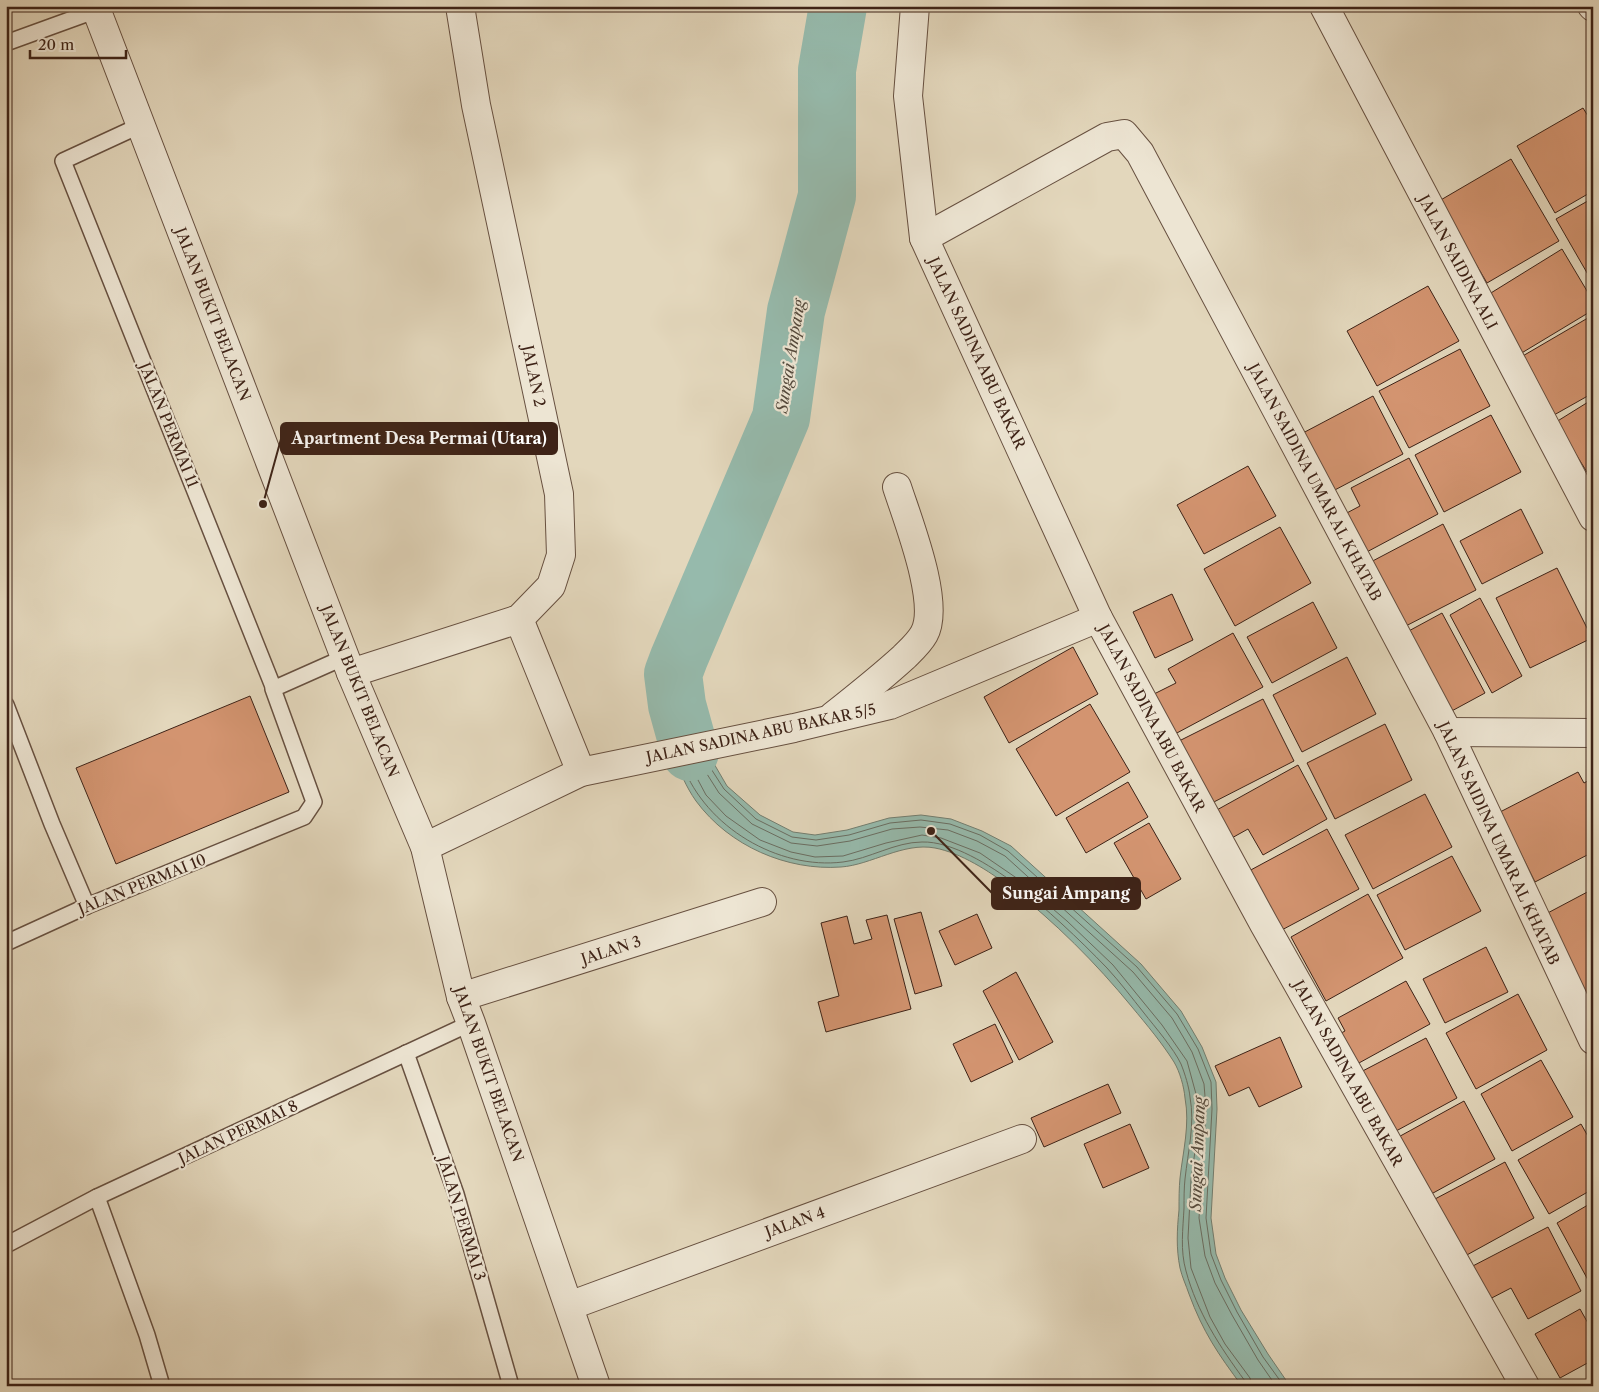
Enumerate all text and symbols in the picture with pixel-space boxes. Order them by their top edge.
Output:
scale bar [30,28,126,60]
text: 20 m [38,35,74,54]
street label: JALAN SAIDINA ALI [1414,190,1502,333]
street label: JALAN BUKIT BELACAN [170,223,255,403]
street label: JALAN SADINA ABU BAKAR [923,252,1030,453]
water label: Sungai Ampang [771,296,809,415]
street label: JALAN 2 [518,342,550,409]
street label: JALAN PERMAI 11 [134,358,203,491]
street label: JALAN SAIDINA UMAR AL KHATAB [1243,358,1386,604]
callout: Apartment Desa Permai (Utara) [281,423,557,454]
text: Apartment Desa Permai (Utara) [290,428,547,448]
street label: JALAN BUKIT BELACAN [316,600,403,780]
street label: JALAN SADINA ABU BAKAR [1093,619,1210,816]
street label: JALAN SADINA ABU BAKAR 5/5 [642,699,878,767]
street label: JALAN SAIDINA UMAR AL KHATAB [1433,717,1564,968]
street label: JALAN PERMAI 10 [73,850,209,919]
callout: Sungai Ampang [992,878,1140,909]
text: Sungai Ampang [1002,883,1131,903]
street label: JALAN 3 [577,931,643,969]
street label: JALAN SADINA ABU BAKAR [1288,975,1408,1170]
street label: JALAN BUKIT BELACAN [449,982,528,1164]
water label: Sungai Ampang [1185,1094,1209,1213]
street label: JALAN PERMAI 8 [173,1096,301,1169]
street label: JALAN PERMAI 3 [433,1152,490,1283]
street label: JALAN 4 [761,1202,828,1242]

